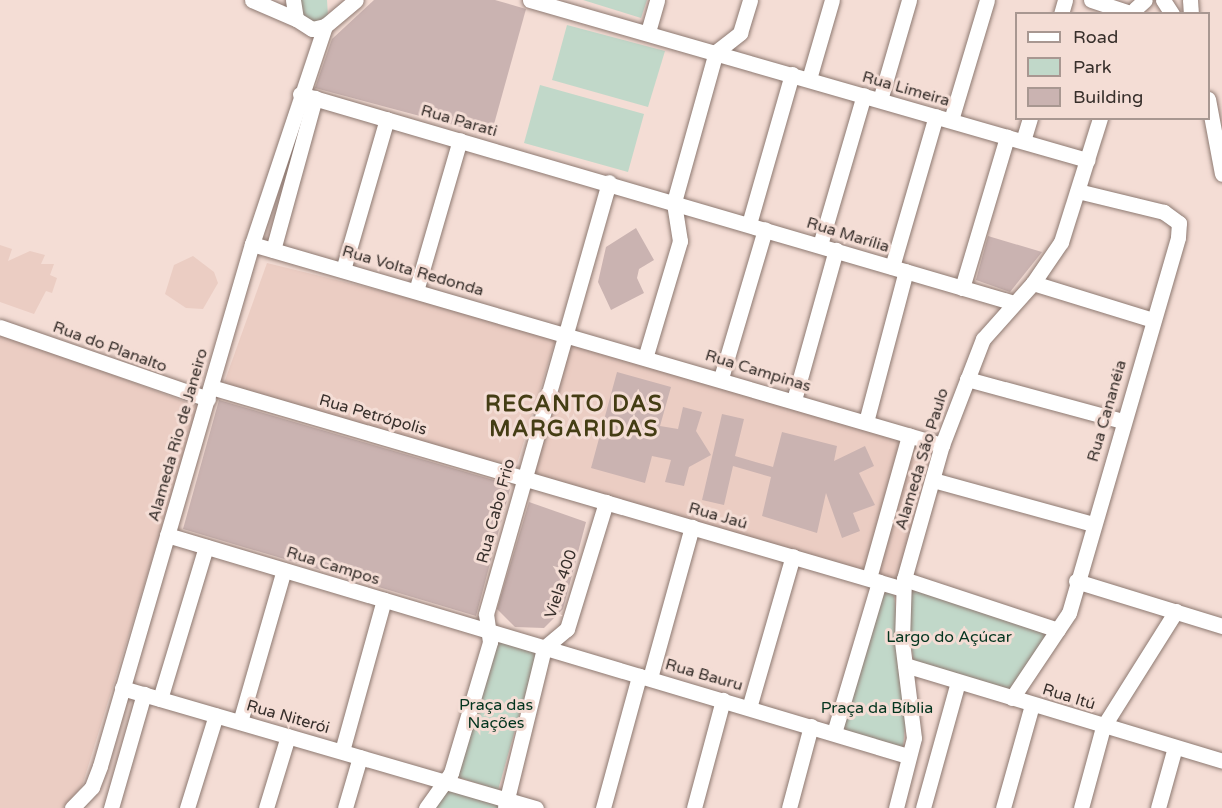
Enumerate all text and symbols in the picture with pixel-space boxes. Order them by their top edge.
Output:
legend [1015,12,1210,120]
text: Road [1073,26,1118,48]
text: Park [1073,56,1111,78]
street label: Rua Limeira [860,67,952,111]
text: Building [1073,86,1143,108]
street label: Rua Parati [419,101,499,141]
street label: Rua Marília [804,213,892,257]
street label: Rua Volta Redonda [340,242,486,300]
street label: Rua do Planalto [50,317,170,377]
street label: Alameda Rio de Janeiro [144,346,212,524]
street label: Rua Campinas [703,346,813,396]
street label: Rua Cananéia [1083,358,1131,464]
street label: Alameda São Paulo [891,386,953,532]
street label: Rua Petrópolis [317,390,429,440]
district label: RECANTO DAS MARGARIDAS [485,391,663,442]
street label: Rua Cabo Frio [473,457,519,565]
street label: Rua Jaú [686,498,750,534]
street label: Rua Campos [284,543,382,589]
street label: Viela 400 [541,547,581,621]
park label: Largo do Açúcar [886,627,1012,647]
street label: Rua Bauru [663,655,745,695]
street label: Rua Itú [1040,680,1098,714]
park label: Praça das Nações [459,695,533,733]
street label: Rua Niterói [244,696,332,738]
park label: Praça da Bíblia [821,698,933,718]

